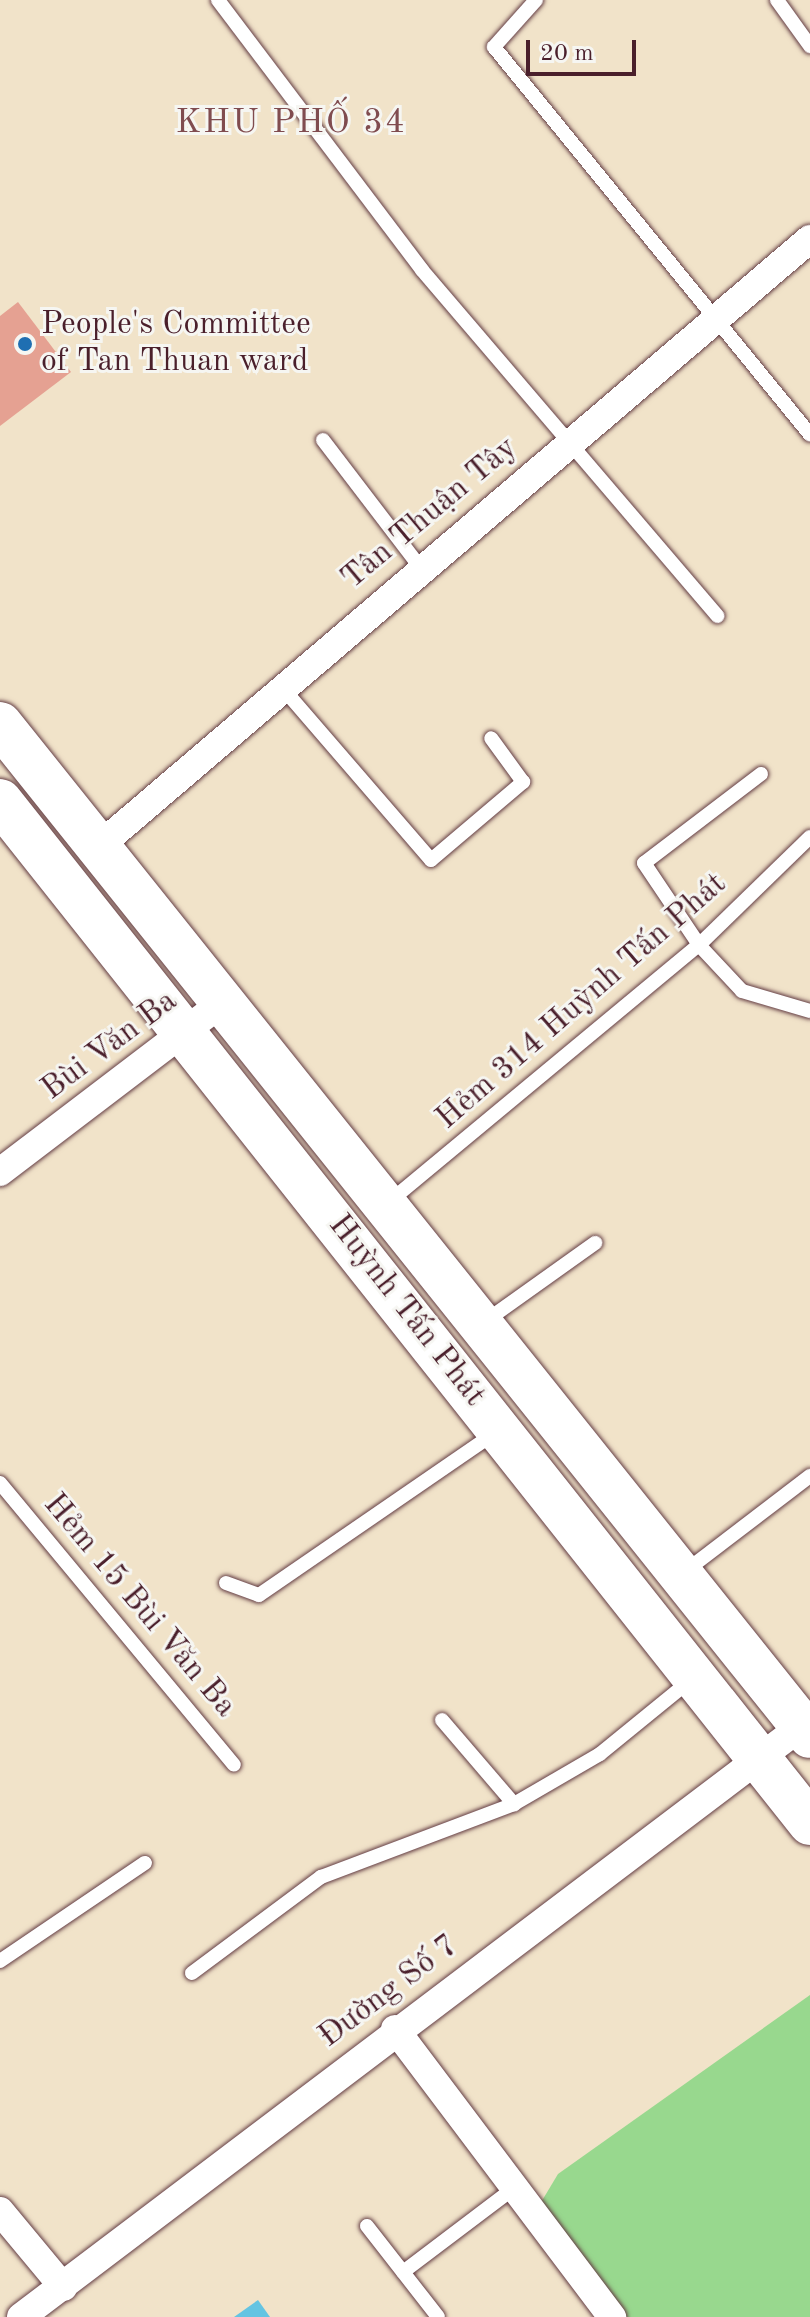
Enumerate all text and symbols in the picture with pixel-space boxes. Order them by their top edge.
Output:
scale bar [530,24,640,74]
text: 20 m [540,42,594,66]
district label: KHU PHỐ 34 [175,104,407,144]
place label: People's Committee of Tan Thuan ward [41,307,311,382]
marker: People's Committee of Tan Thuan ward [16,335,34,353]
street label: Tân Thuận Tây [335,430,525,598]
street label: Hẻm 314 Huỳnh Tấn Phát [429,866,735,1138]
street label: Bùi Văn Ba [35,983,185,1109]
street label: Huỳnh Tấn Phát [319,1207,493,1415]
street label: Hẻm 15 Bùi Văn Ba [34,1486,244,1726]
street label: Đường Số 7 [312,1927,466,2057]

